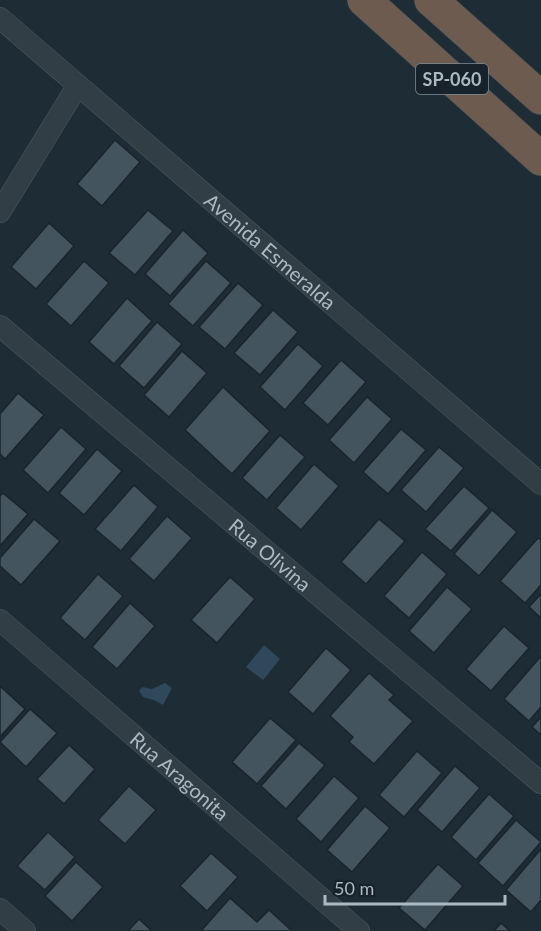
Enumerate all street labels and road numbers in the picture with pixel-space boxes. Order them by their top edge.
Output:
road number: SP-060 [416,64,488,94]
street label: Avenida Esmeralda [200,188,341,314]
street label: Rua Olivina [224,513,316,596]
street label: Rua Aragonita [126,727,234,825]

